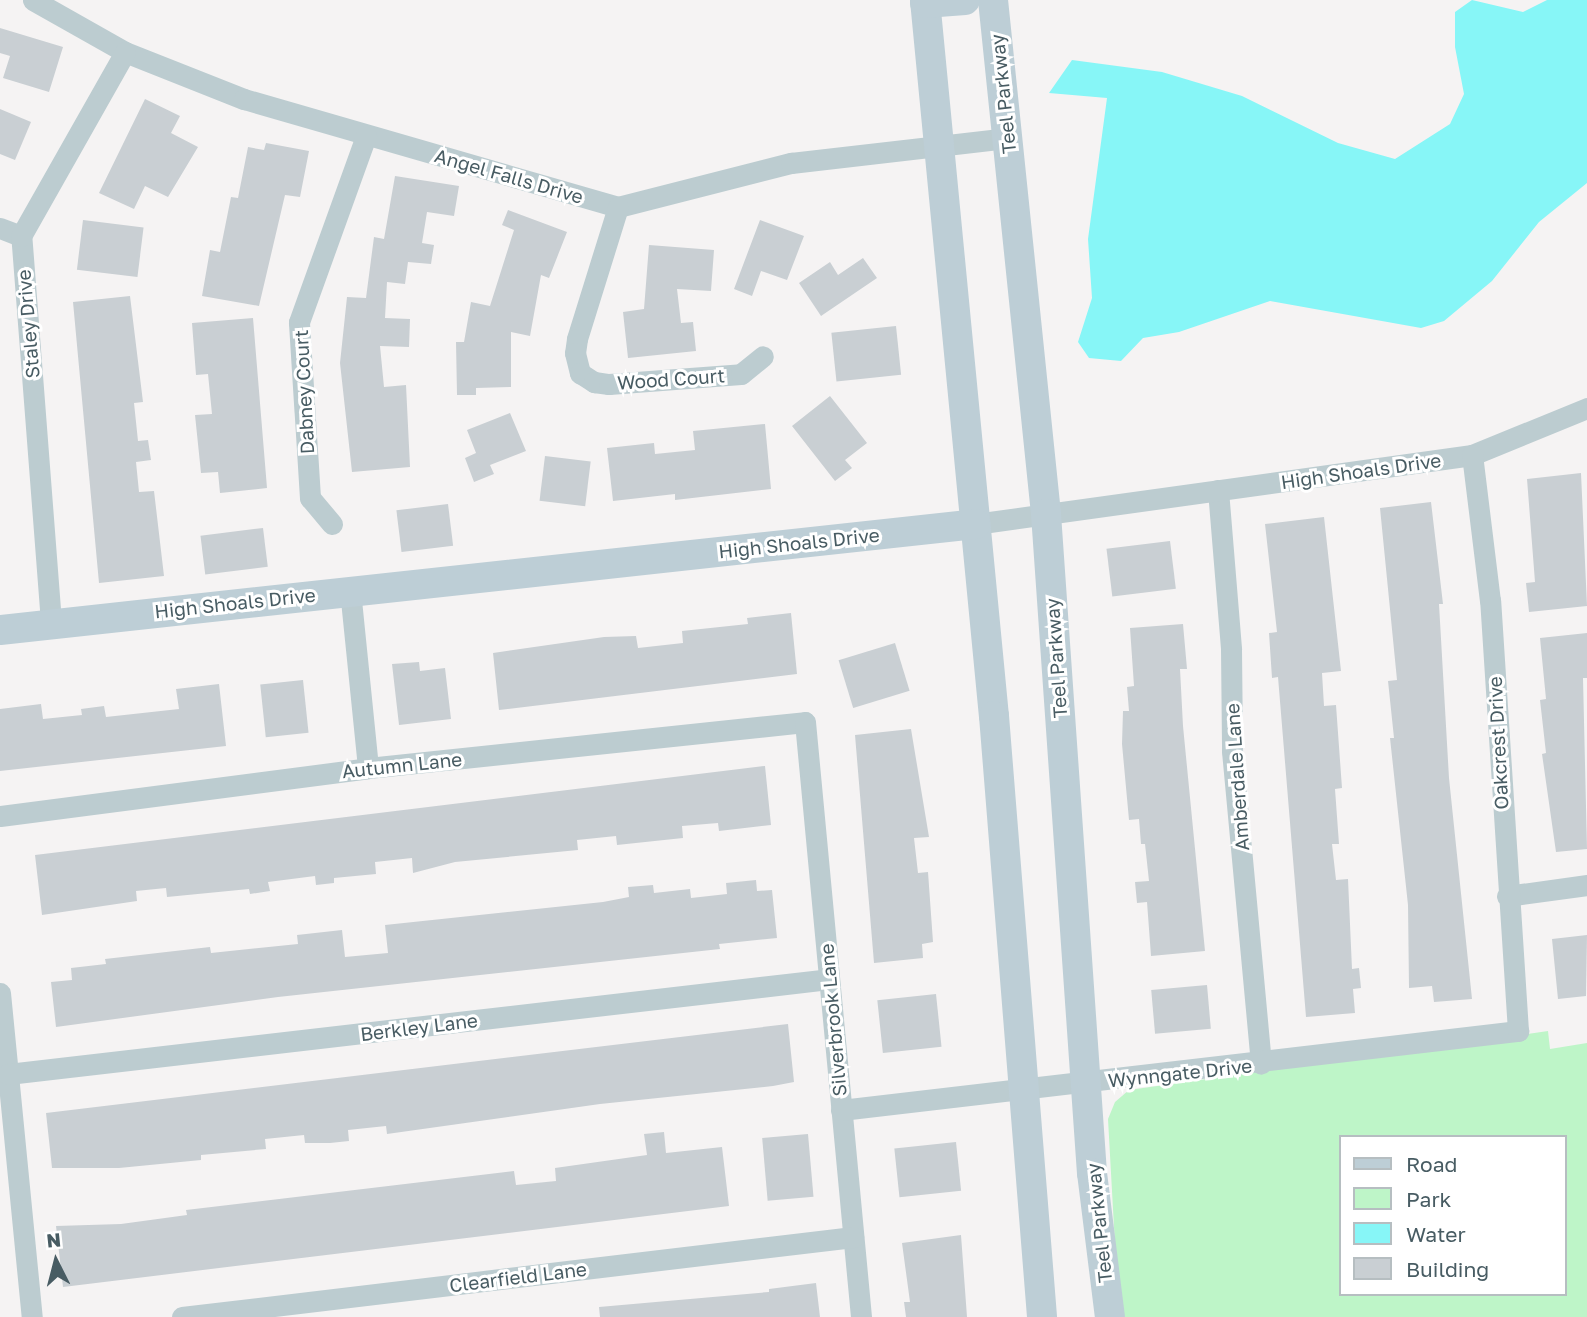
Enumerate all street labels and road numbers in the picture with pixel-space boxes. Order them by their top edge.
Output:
street label: Teel Parkway [985,33,1021,155]
street label: Angel Falls Drive [432,144,586,208]
street label: Staley Drive [12,269,44,379]
street label: Dabney Court [289,329,319,455]
street label: Wood Court [616,364,726,394]
street label: High Shoals Drive [1279,448,1443,494]
street label: High Shoals Drive [717,523,881,563]
street label: High Shoals Drive [153,583,317,623]
street label: Teel Parkway [1040,597,1072,719]
street label: Oakcrest Drive [1483,676,1513,810]
street label: Amberdale Lane [1220,702,1254,852]
street label: Autumn Lane [341,747,463,783]
street label: Silverbrook Lane [815,943,851,1097]
street label: Berkley Lane [359,1008,479,1046]
street label: Wynngate Drive [1107,1054,1253,1092]
street label: Teel Parkway [1081,1162,1117,1284]
street label: Clearfield Lane [448,1257,588,1297]

